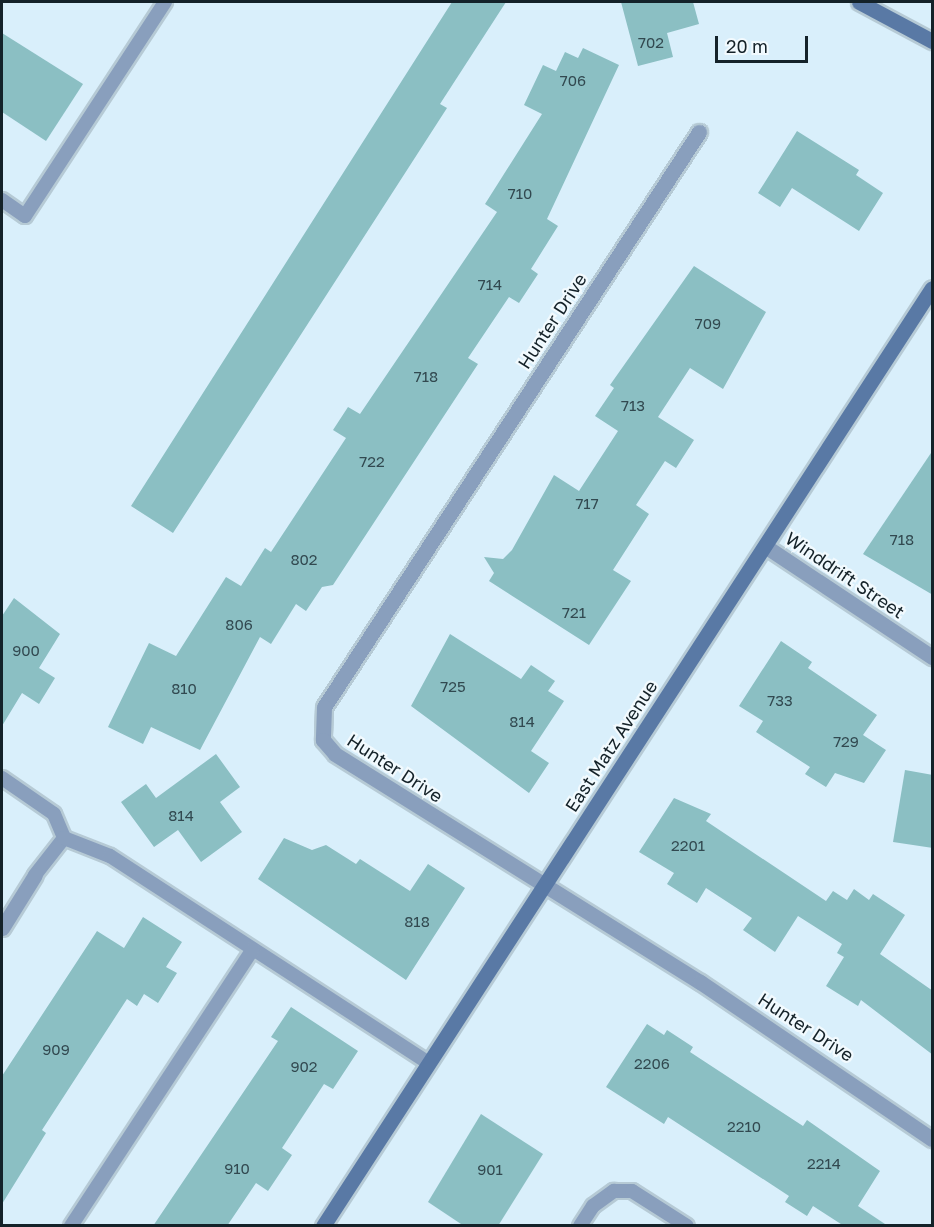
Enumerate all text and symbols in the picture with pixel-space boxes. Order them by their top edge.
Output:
scale bar [718,24,811,62]
house number: 702 [638,34,664,52]
text: 20 m [726,35,768,57]
house number: 706 [560,72,586,90]
house number: 710 [508,185,532,203]
street label: Hunter Drive [513,269,591,373]
house number: 714 [478,276,502,294]
house number: 709 [695,315,721,333]
house number: 718 [414,368,438,386]
house number: 713 [621,397,645,415]
house number: 722 [359,453,385,471]
house number: 717 [575,495,599,513]
street label: Winddrift Street [781,527,909,623]
house number: 718 [890,531,914,549]
house number: 802 [290,551,318,569]
house number: 721 [562,604,586,622]
house number: 806 [225,616,253,634]
house number: 900 [12,642,40,660]
street label: East Matz Avenue [560,676,662,816]
house number: 725 [440,678,466,696]
house number: 810 [171,680,197,698]
house number: 733 [767,692,793,710]
house number: 814 [509,713,535,731]
street label: Hunter Drive [343,729,447,807]
house number: 729 [833,733,859,751]
house number: 814 [168,807,194,825]
house number: 2201 [671,837,705,855]
house number: 818 [404,913,430,931]
street label: Hunter Drive [754,988,858,1066]
house number: 909 [42,1041,70,1059]
house number: 2206 [634,1055,670,1073]
house number: 902 [290,1058,318,1076]
house number: 2210 [727,1118,761,1136]
house number: 2214 [807,1155,841,1173]
house number: 910 [224,1160,250,1178]
house number: 901 [477,1161,503,1179]

